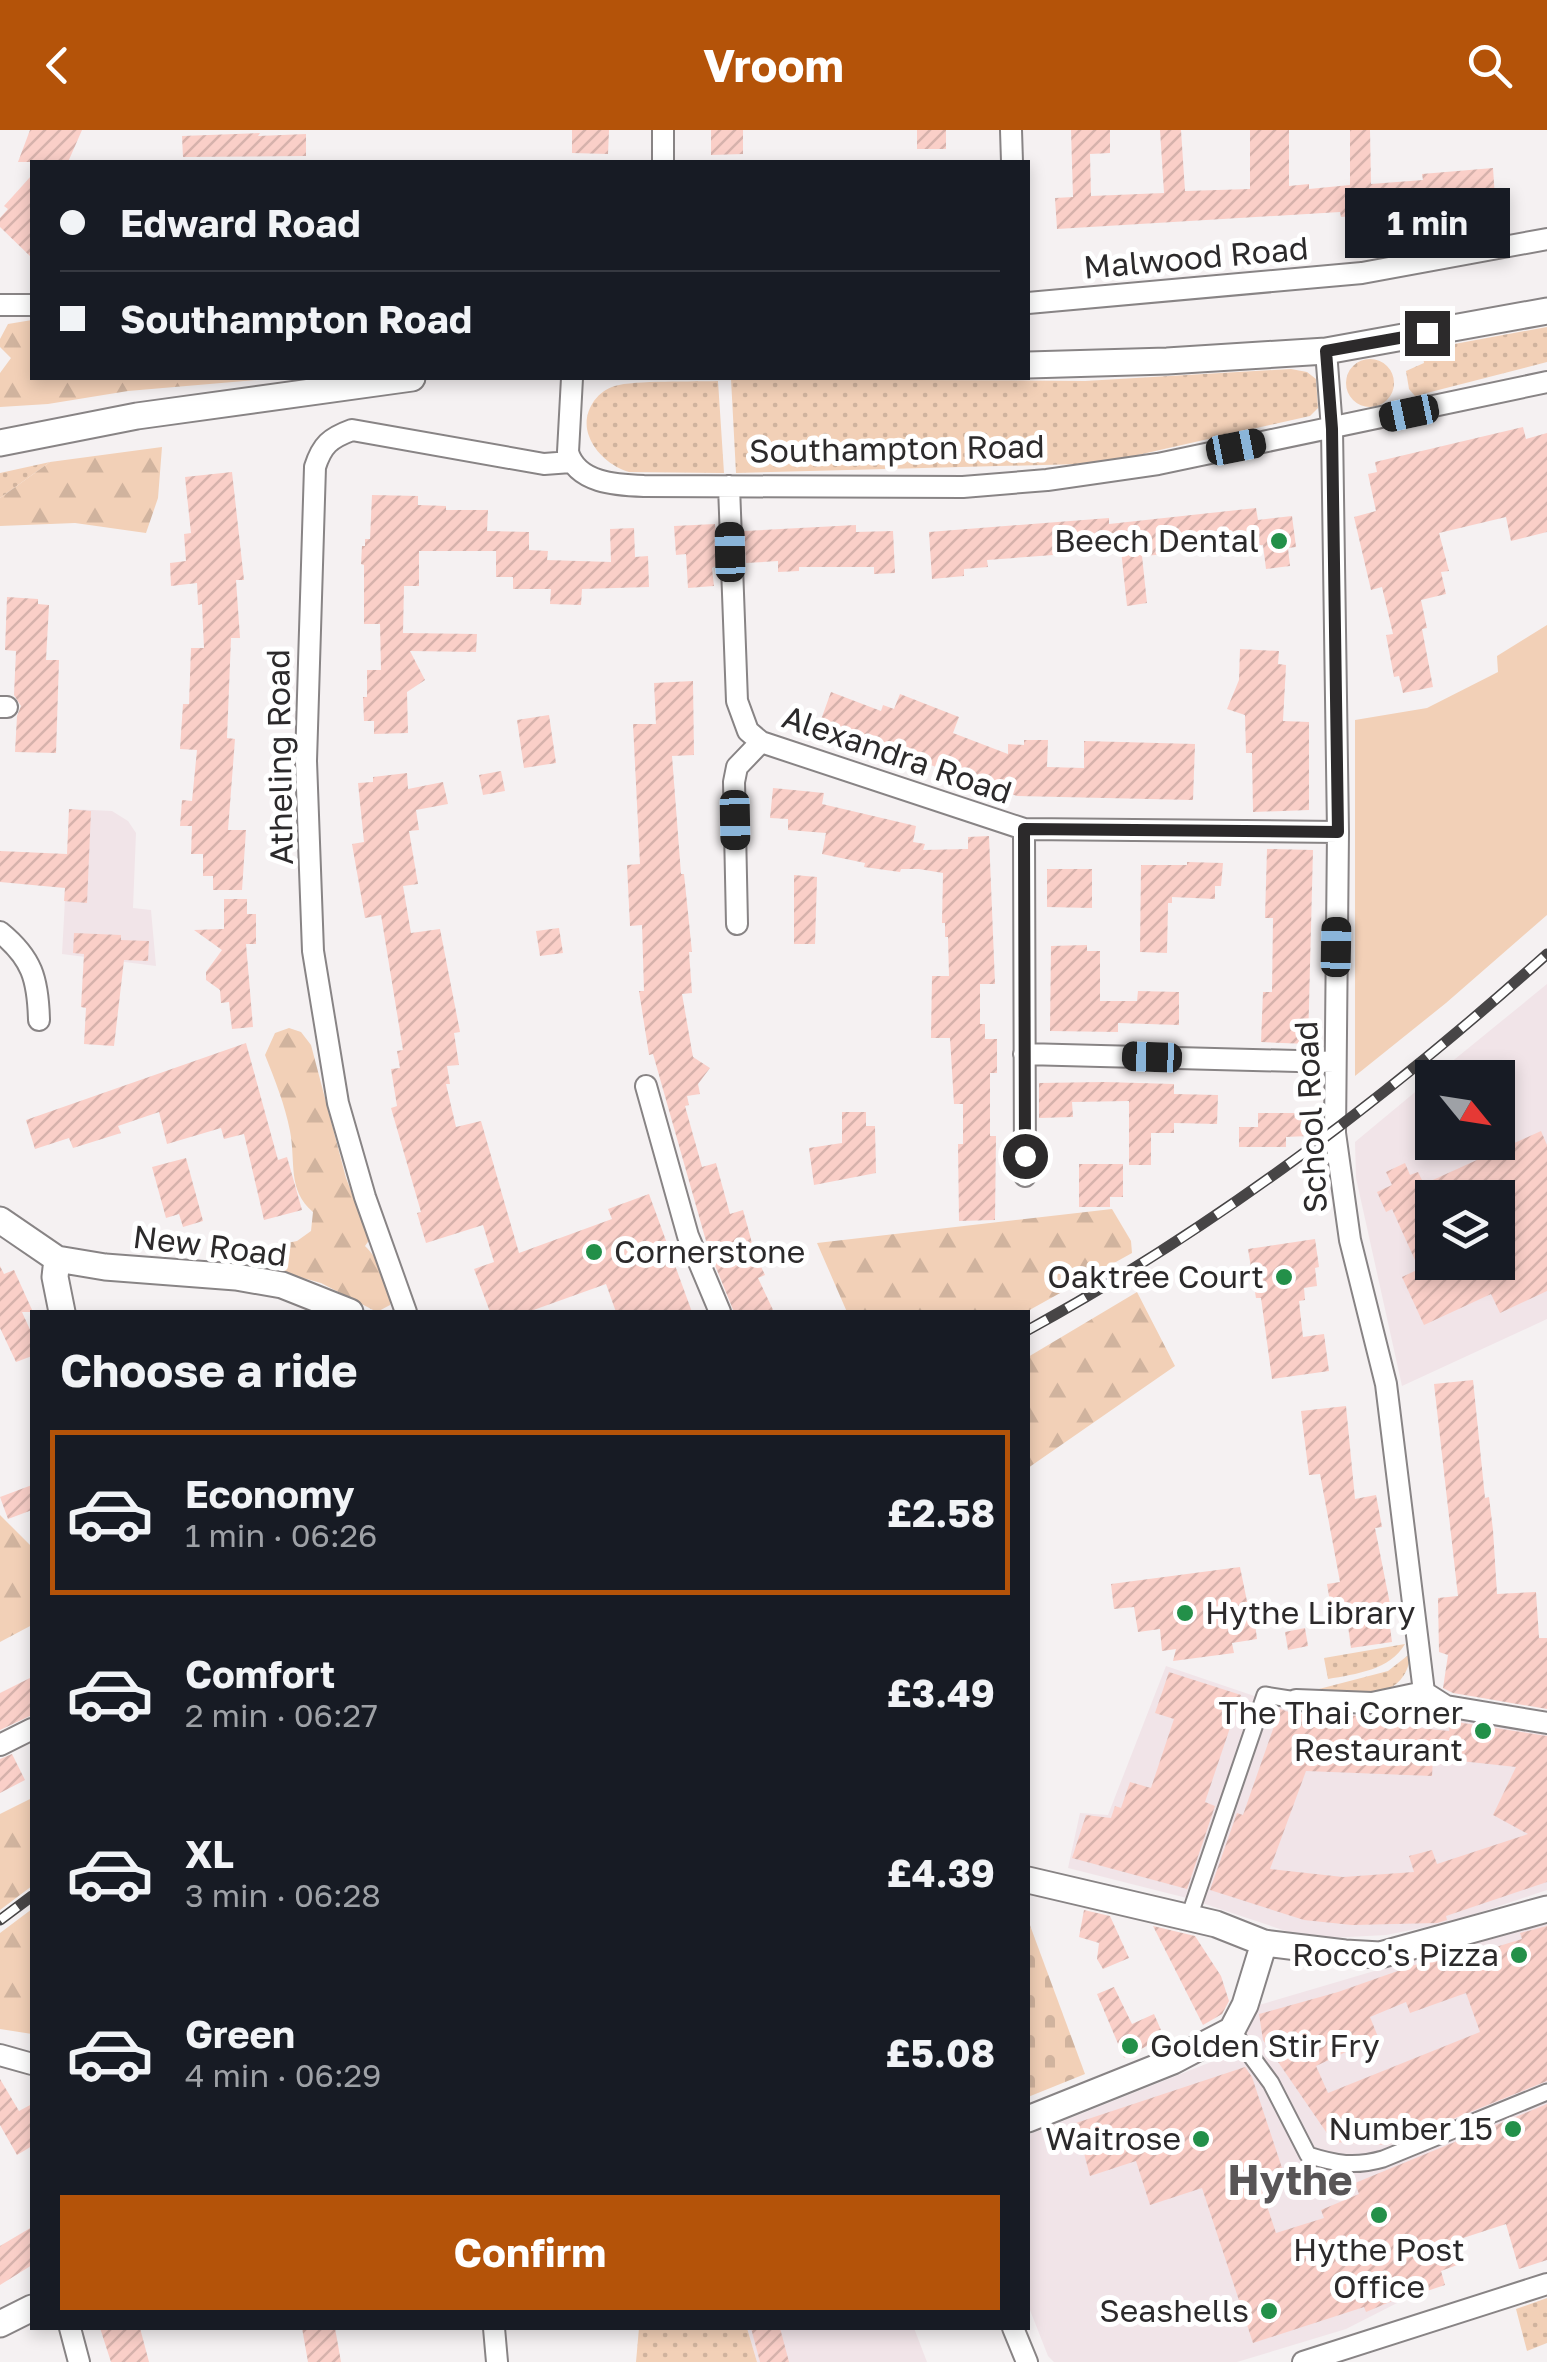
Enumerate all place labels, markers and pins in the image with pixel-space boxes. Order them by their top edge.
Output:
place label: Beech Dental [1054,521,1259,559]
marker: Beech Dental [1268,530,1290,552]
place label: Cornerstone [614,1232,805,1270]
marker: Cornerstone [583,1241,605,1263]
place label: Oaktree Court [1047,1257,1264,1295]
marker: Oaktree Court [1273,1266,1295,1288]
place label: Hythe Library [1205,1593,1415,1631]
marker: Hythe Library [1174,1602,1196,1624]
place label: The Thai Corner Restaurant [1219,1693,1463,1768]
marker: The Thai Corner Restaurant [1472,1720,1494,1742]
place label: Rocco's Pizza [1292,1935,1499,1973]
marker: Rocco's Pizza [1508,1944,1530,1966]
place label: Golden Stir Fry [1150,2026,1380,2064]
marker: Golden Stir Fry [1119,2035,1141,2057]
place label: Number 15 [1328,2109,1493,2147]
marker: Number 15 [1502,2118,1524,2140]
place label: Waitrose [1045,2119,1181,2157]
marker: Waitrose [1190,2128,1212,2150]
marker: Hythe Post Office [1368,2204,1390,2226]
place label: Hythe Post Office [1293,2230,1465,2305]
place label: Seashells [1099,2291,1249,2329]
marker: Seashells [1258,2300,1280,2322]

